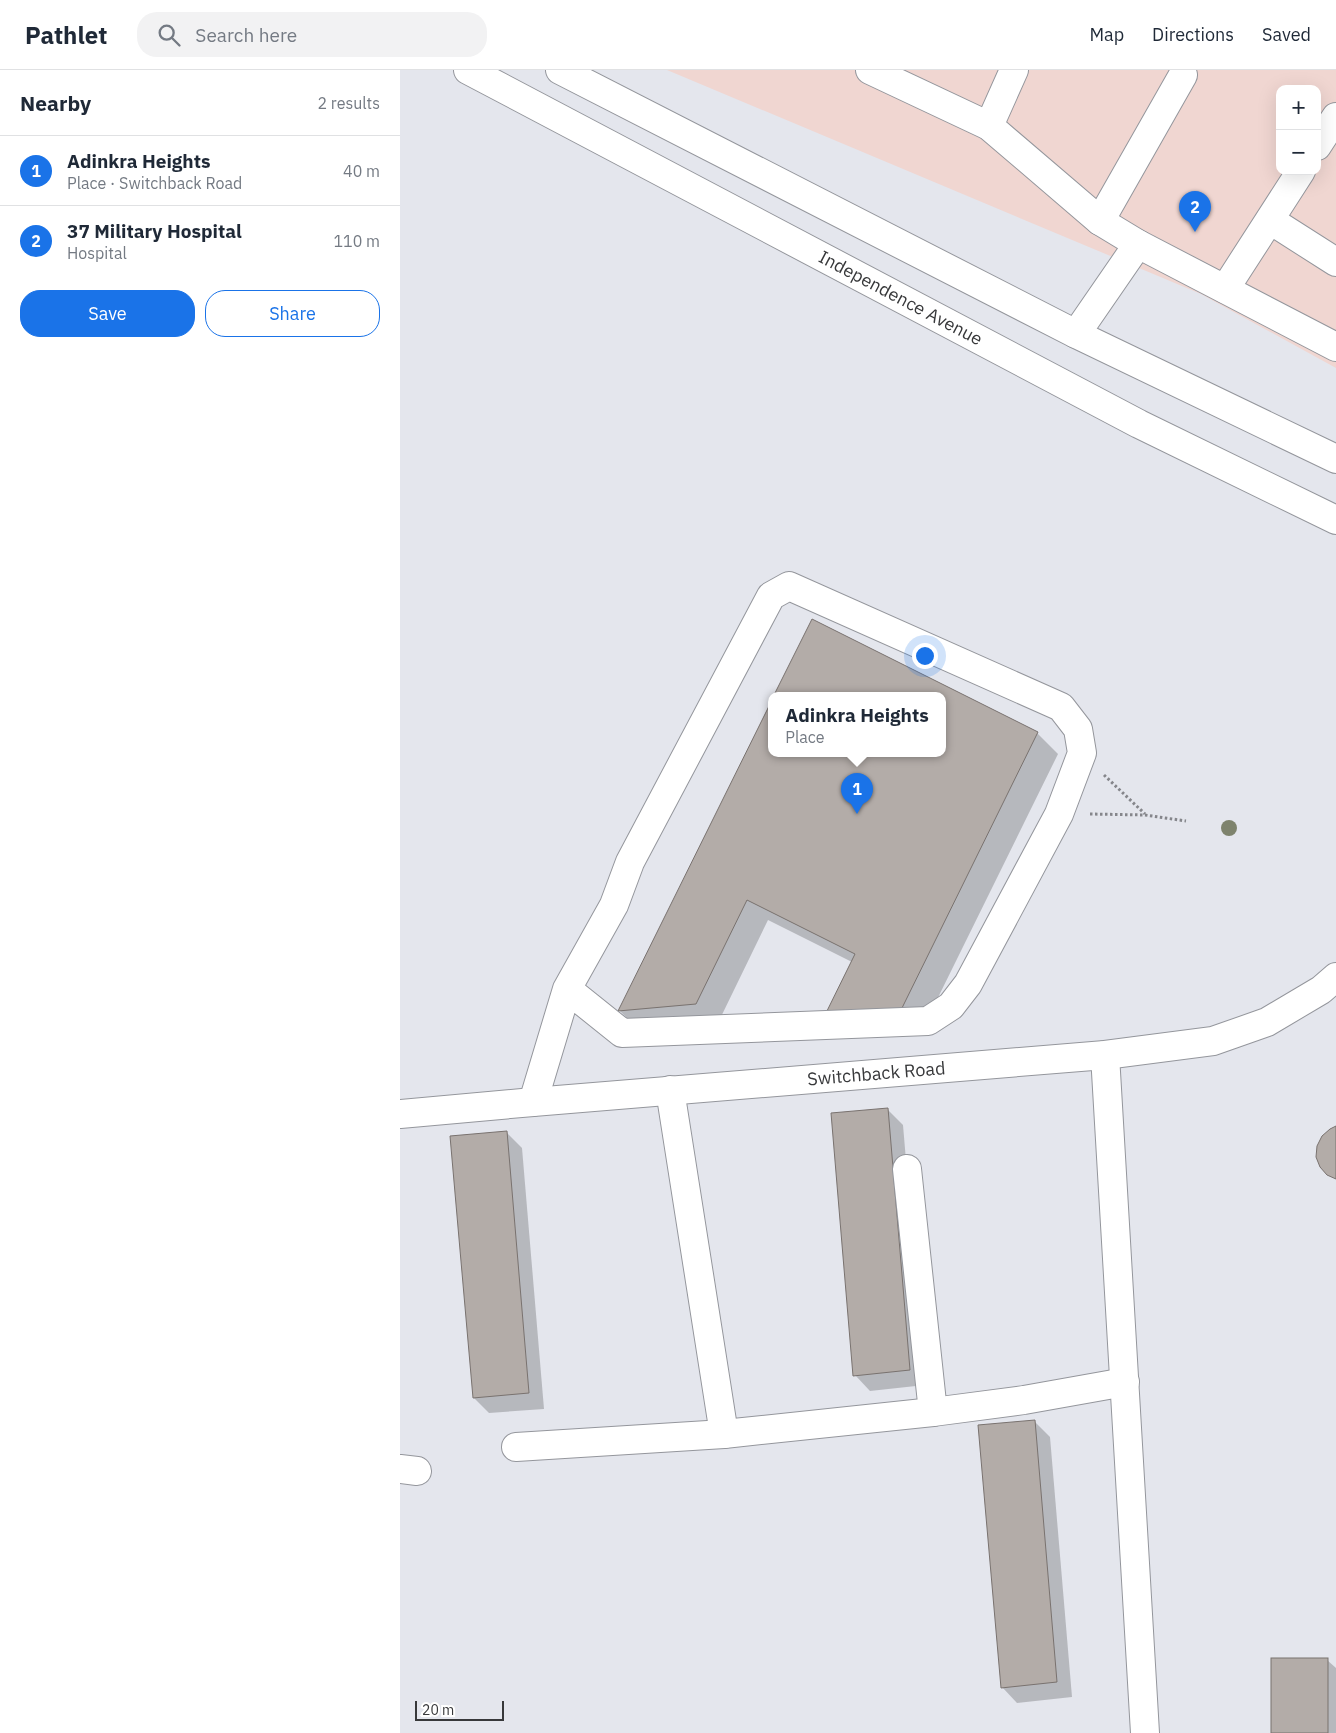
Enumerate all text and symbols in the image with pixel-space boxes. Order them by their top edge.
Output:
search box [137,12,487,57]
text: Pathlet [25,19,107,51]
icon: search [155,21,183,49]
text: Search here [195,23,297,47]
text: Map [1089,23,1124,46]
text: Directions [1152,23,1234,46]
text: Saved [1262,23,1311,46]
map controls [1276,85,1321,175]
button: + [1276,85,1321,130]
text: Nearby [20,89,91,117]
text: 2 results [317,93,380,113]
button: − [1276,130,1321,175]
text: Adinkra Heights [67,149,211,173]
text: 1 [31,161,41,181]
text: 40 m [343,161,380,181]
text: Place · Switchback Road [67,173,242,193]
pin: 2 [1179,191,1211,232]
text: 37 Military Hospital [67,219,242,243]
text: 2 [31,231,41,251]
text: 110 m [333,231,380,251]
text: Hospital [67,243,127,263]
street label: Independence Avenue [815,245,987,350]
button: Save [20,290,195,337]
button: Share [205,290,380,337]
your location [912,643,938,669]
popup [768,692,946,757]
text: Adinkra Heights [785,703,929,727]
text: Place [785,727,825,747]
pin: 1 [841,773,873,814]
street label: Switchback Road [806,1056,946,1090]
scale bar [415,1698,504,1721]
text: 20 m [422,1701,454,1719]

